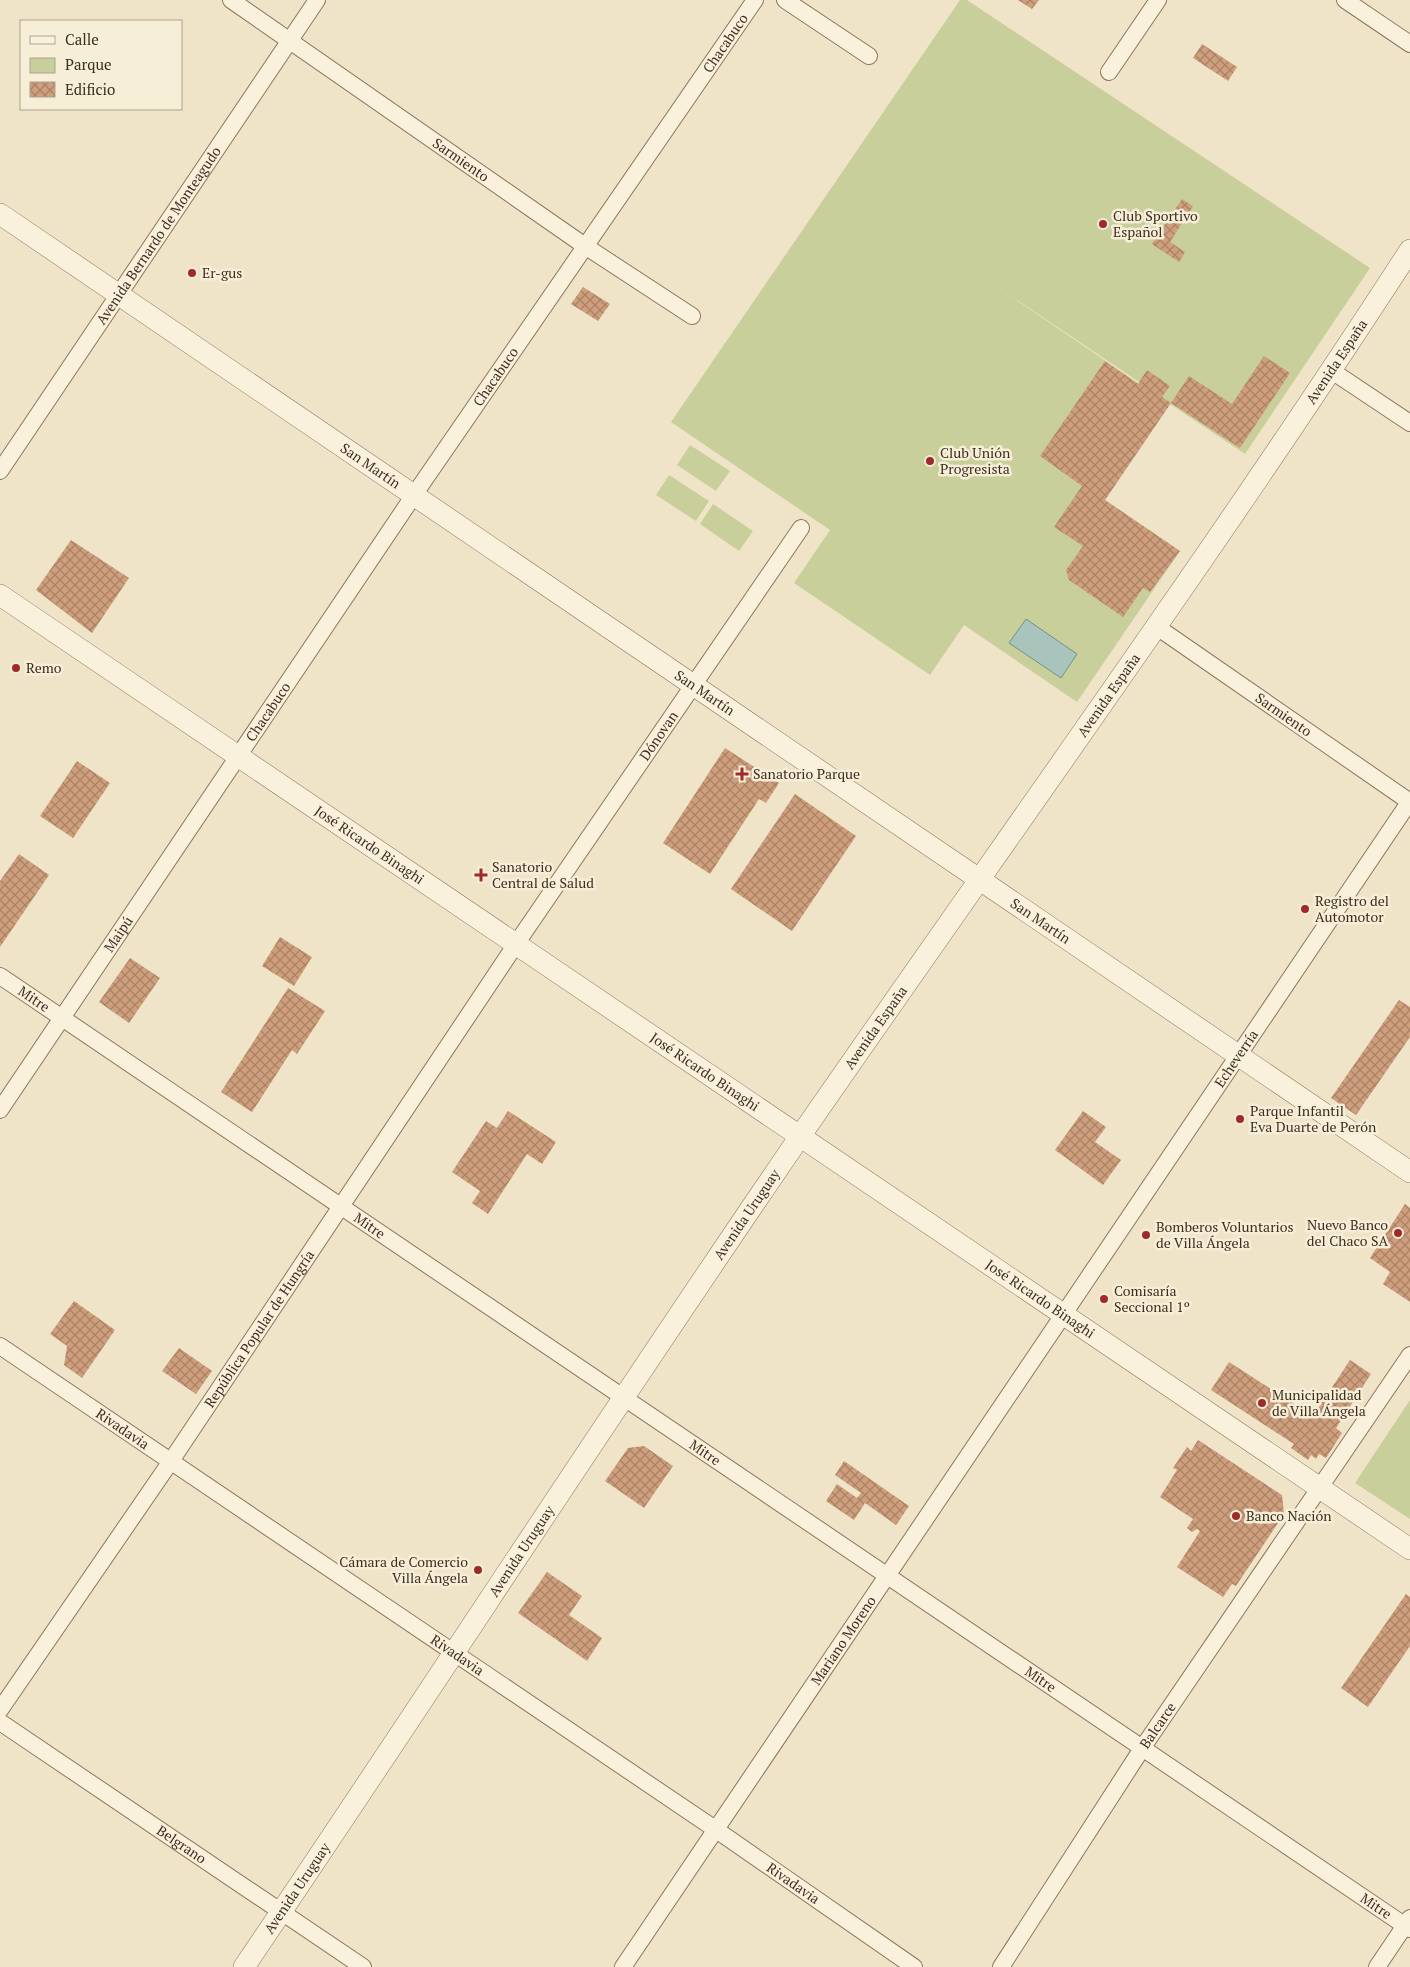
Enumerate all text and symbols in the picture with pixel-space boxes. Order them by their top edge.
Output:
street label: Chacabuco [698,9,752,76]
legend [20,20,182,110]
text: Calle [65,29,99,49]
text: Parque [65,54,112,74]
text: Edificio [65,79,115,99]
street label: Sarmiento [429,133,493,186]
street label: Avenida Bernardo de Monteagudo [91,142,225,328]
place label: Club Sportivo Español [1113,206,1198,241]
marker: Club Sportivo Español [1097,218,1109,230]
place label: Er-gus [202,263,242,282]
marker: Er-gus [186,267,198,279]
street label: Avenida España [1301,315,1371,407]
street label: Chacabuco [468,343,522,410]
street label: San Martín [337,438,405,493]
place label: Club Unión Progresista [940,443,1011,478]
marker: Club Unión Progresista [924,455,936,467]
street label: Avenida España [1072,649,1144,740]
place label: Remo [26,658,62,677]
marker: Remo [10,662,22,674]
street label: San Martín [671,665,739,720]
street label: Chacabuco [241,678,295,745]
street label: Sarmiento [1252,688,1316,741]
street label: Dónovan [635,706,682,764]
place label: Sanatorio Parque [753,764,860,783]
marker: Sanatorio Parque [735,767,749,781]
street label: José Ricardo Binaghi [311,801,428,888]
place label: Sanatorio Central de Salud [492,857,594,892]
marker: Sanatorio Central de Salud [474,868,488,882]
place label: Registro del Automotor [1315,891,1389,926]
street label: San Martín [1007,893,1075,948]
marker: Registro del Automotor [1299,903,1311,915]
street label: Maipú [99,912,137,956]
street label: Mitre [15,981,54,1016]
street label: Avenida España [839,982,911,1073]
street label: Echeverría [1209,1026,1262,1091]
street label: José Ricardo Binaghi [647,1028,764,1115]
place label: Parque Infantil Eva Duarte de Perón [1250,1101,1377,1136]
marker: Parque Infantil Eva Duarte de Perón [1234,1113,1246,1125]
street label: Avenida Uruguay [709,1164,784,1263]
street label: Mitre [350,1208,389,1243]
place label: Nuevo Banco del Chaco SA [1307,1215,1388,1250]
place label: Bomberos Voluntarios de Villa Ángela [1156,1217,1294,1252]
marker: Nuevo Banco del Chaco SA [1392,1227,1404,1239]
marker: Bomberos Voluntarios de Villa Ángela [1140,1229,1152,1241]
street label: República Popular de Hungría [199,1246,318,1411]
street label: José Ricardo Binaghi [982,1255,1099,1342]
place label: Comisaría Seccional 1º [1114,1281,1190,1316]
marker: Comisaría Seccional 1º [1098,1293,1110,1305]
place label: Municipalidad de Villa Ángela [1272,1385,1366,1420]
marker: Municipalidad de Villa Ángela [1256,1397,1268,1409]
street label: Rivadavia [92,1404,153,1453]
street label: Mitre [686,1435,725,1470]
street label: Avenida Uruguay [484,1501,559,1600]
place label: Banco Nación [1246,1506,1332,1525]
marker: Banco Nación [1230,1510,1242,1522]
place label: Cámara de Comercio Villa Ángela [339,1552,468,1587]
marker: Cámara de Comercio Villa Ángela [472,1564,484,1576]
street label: Mariano Moreno [806,1592,880,1688]
street label: Rivadavia [427,1630,488,1679]
street label: Mitre [1021,1662,1060,1696]
street label: Balcarce [1135,1698,1180,1752]
street label: Belgrano [153,1821,210,1868]
street label: Avenida Uruguay [259,1838,335,1937]
street label: Rivadavia [763,1858,824,1908]
street label: Mitre [1357,1888,1396,1923]

